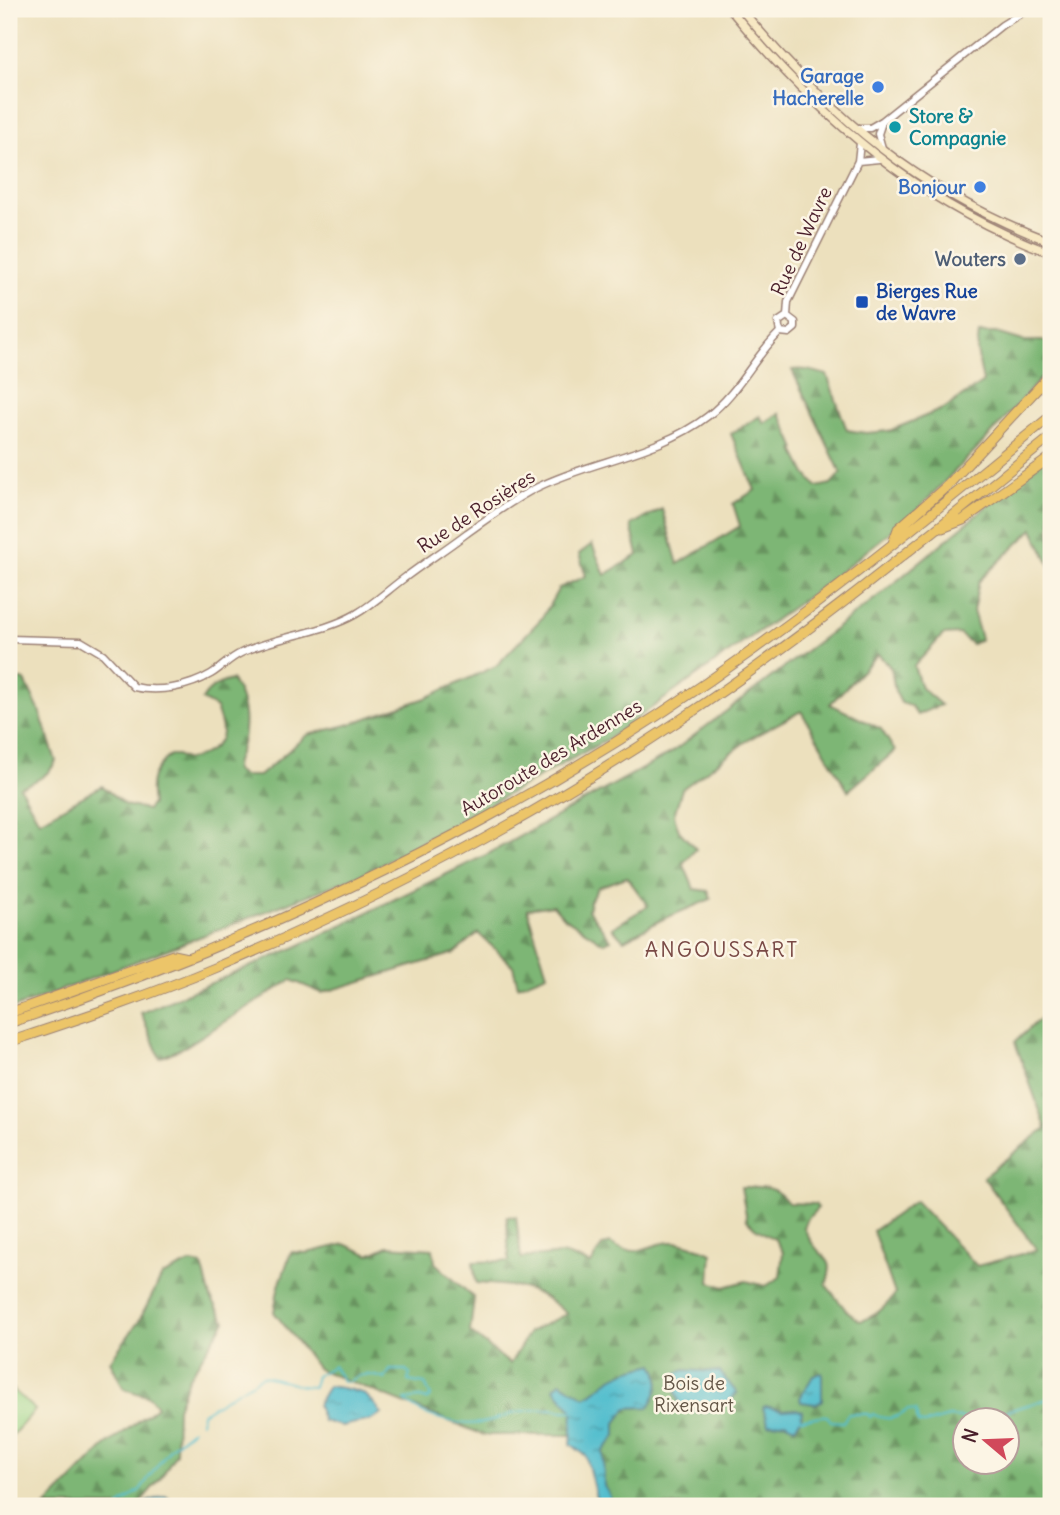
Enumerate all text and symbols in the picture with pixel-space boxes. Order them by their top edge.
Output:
place label: Garage Hacherelle [773,64,864,110]
marker: Garage Hacherelle [870,79,886,95]
place label: Store & Compagnie [909,104,1006,150]
marker: Store & Compagnie [887,119,903,135]
place label: Bonjour [898,175,966,199]
marker: Bonjour [972,179,988,195]
street label: Rue de Wavre [765,183,837,299]
place label: Wouters [935,247,1006,271]
marker: Wouters [1012,251,1028,267]
place label: Bierges Rue de Wavre [876,279,978,325]
marker: Bierges Rue de Wavre [854,294,870,310]
street label: Rue de Rosières [413,464,539,558]
street label: Autoroute des Ardennes [456,693,646,821]
district label: ANGOUSSART [645,936,799,963]
park label: Bois de Rixensart [654,1371,734,1417]
north arrow [951,1406,1021,1476]
text: N [956,1425,983,1446]

